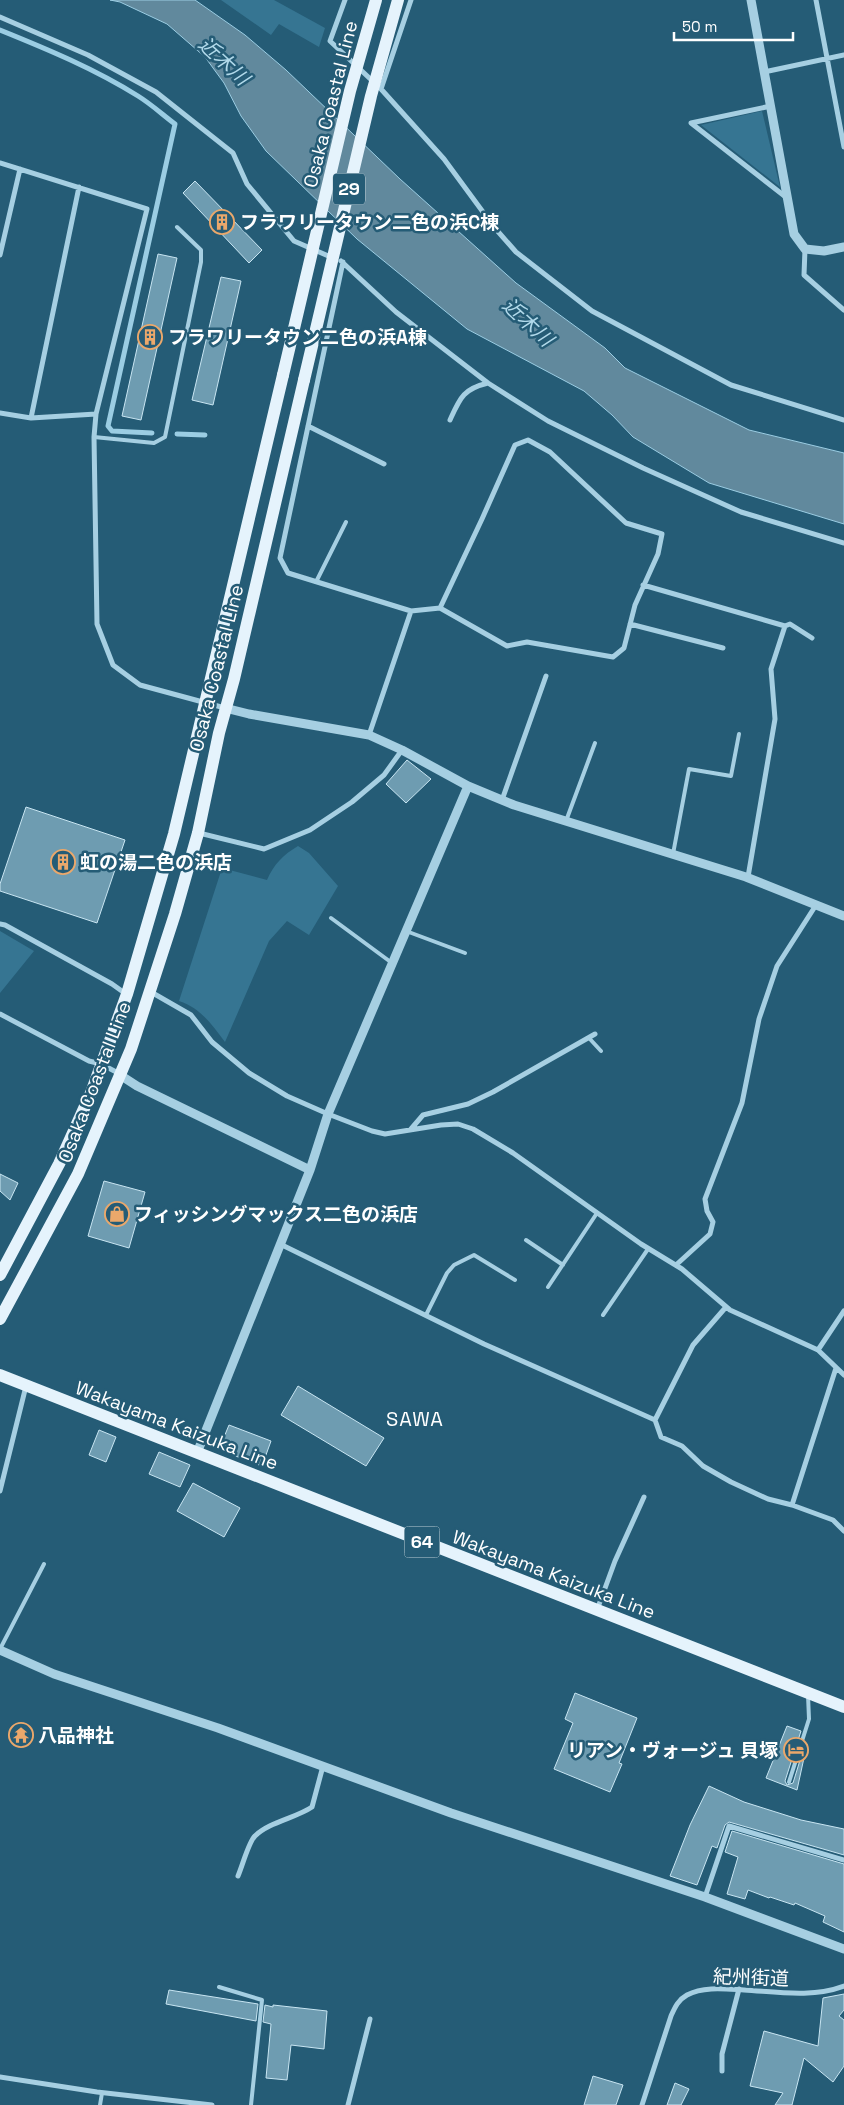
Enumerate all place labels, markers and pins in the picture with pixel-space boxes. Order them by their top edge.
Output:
building icon: フラワリータウン二色の浜C棟 [209,209,235,235]
place label: フラワリータウン二色の浜C棟 [240,210,499,235]
building icon: フラワリータウン二色の浜A棟 [137,324,163,350]
place label: フラワリータウン二色の浜A棟 [168,325,427,350]
building icon: 虹の湯二色の浜店 [50,849,76,875]
place label: 虹の湯二色の浜店 [80,850,232,875]
shop icon: フィッシングマックス二色の浜店 [104,1201,130,1227]
place label: フィッシングマックス二色の浜店 [134,1202,418,1227]
temple icon: 八品神社 [8,1722,34,1748]
place label: 八品神社 [38,1723,114,1748]
hotel icon: リアン・ヴォージュ 貝塚 [783,1737,809,1763]
place label: リアン・ヴォージュ 貝塚 [567,1738,778,1763]

